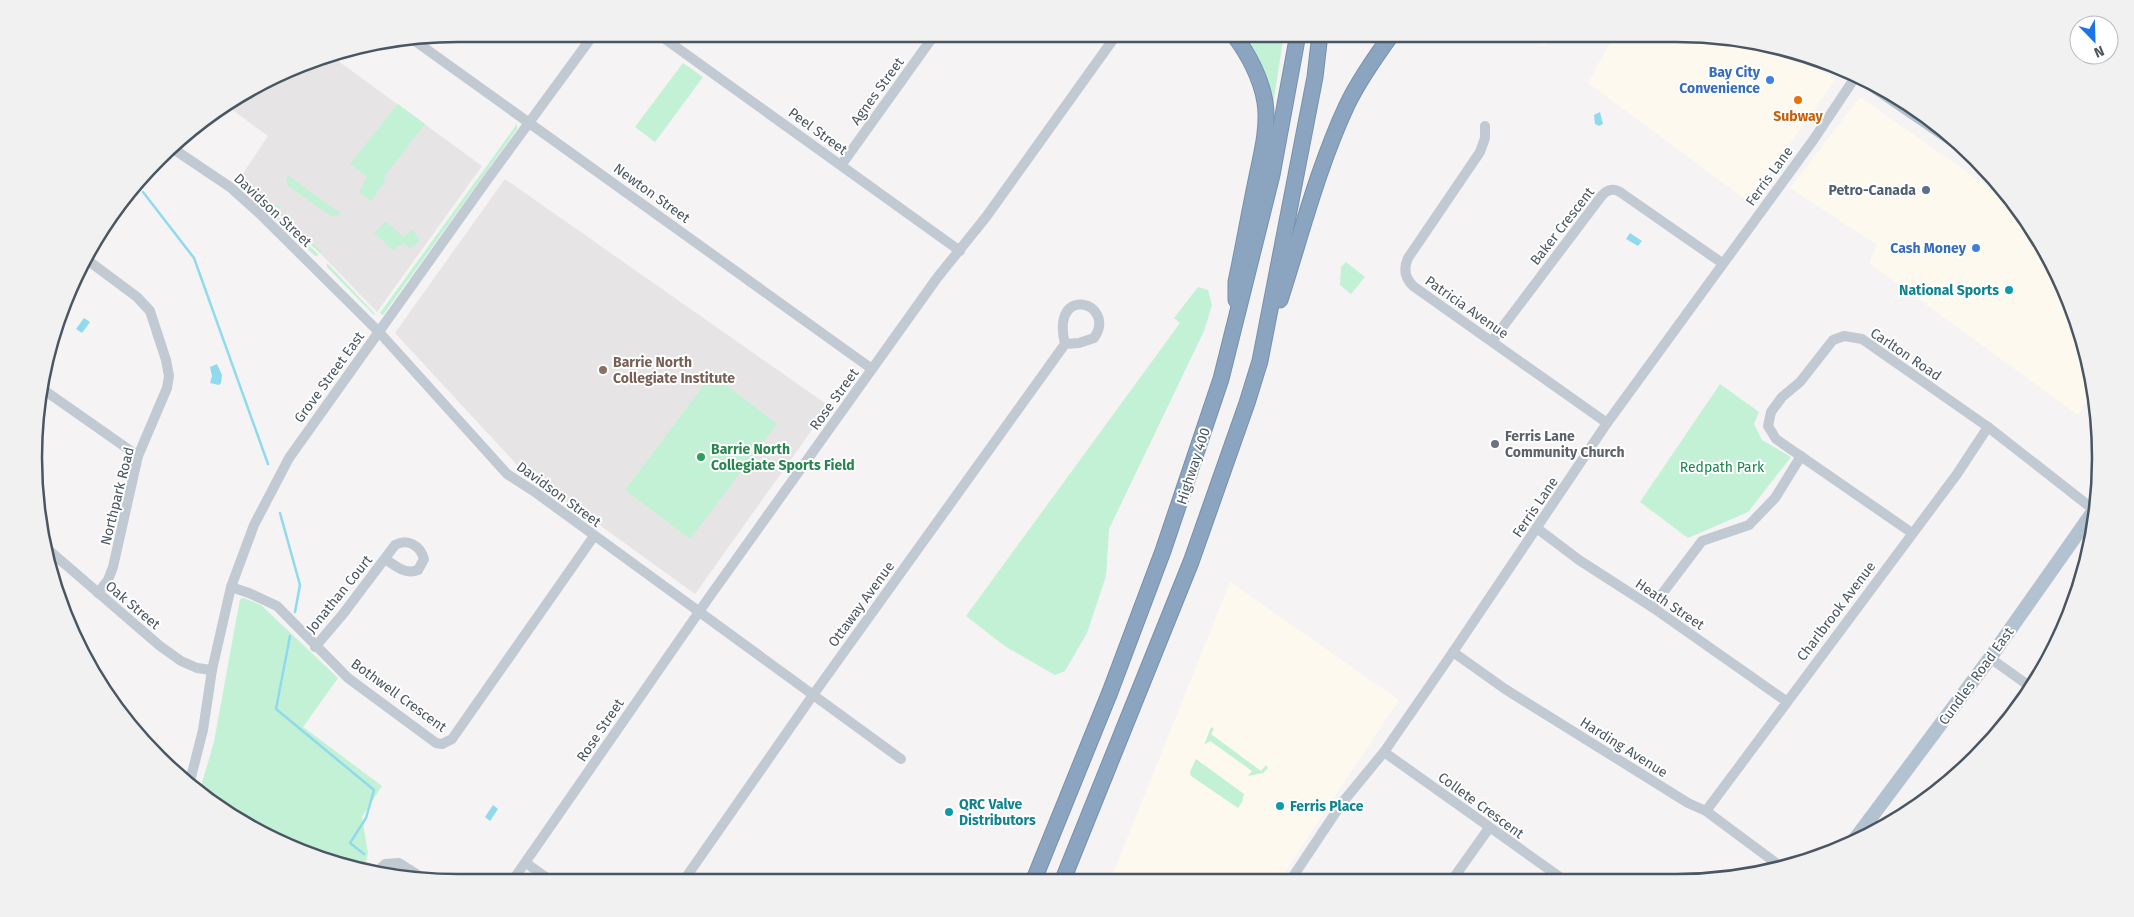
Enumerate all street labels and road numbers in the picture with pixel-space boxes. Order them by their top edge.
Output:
street label: Agnes Street [847,53,908,128]
street label: Peel Street [785,104,851,159]
street label: Ferris Lane [1742,143,1797,209]
street label: Newton Street [610,160,694,227]
street label: Davidson Street [230,170,316,251]
street label: Baker Crescent [1527,183,1599,269]
street label: Patricia Avenue [1422,272,1512,342]
street label: Carlton Road [1867,324,1944,384]
street label: Grove Street East [291,328,369,426]
street label: Rose Street [806,364,863,434]
street label: Highway 400 [1173,425,1214,507]
street label: Northpark Road [97,445,138,547]
street label: Davidson Street [513,458,605,531]
street label: Ferris Lane [1509,474,1562,541]
street label: Jonathan Court [303,551,377,637]
street label: Ottaway Avenue [825,558,898,650]
street label: Charlbrook Avenue [1793,558,1879,664]
street label: Heath Street [1632,575,1708,634]
street label: Oak Street [102,578,164,634]
street label: Cundles Road East [1935,623,2018,728]
street label: Bothwell Crescent [348,655,450,736]
street label: Rose Street [573,695,628,765]
street label: Harding Avenue [1577,714,1671,781]
street label: Collete Crescent [1435,769,1528,843]

